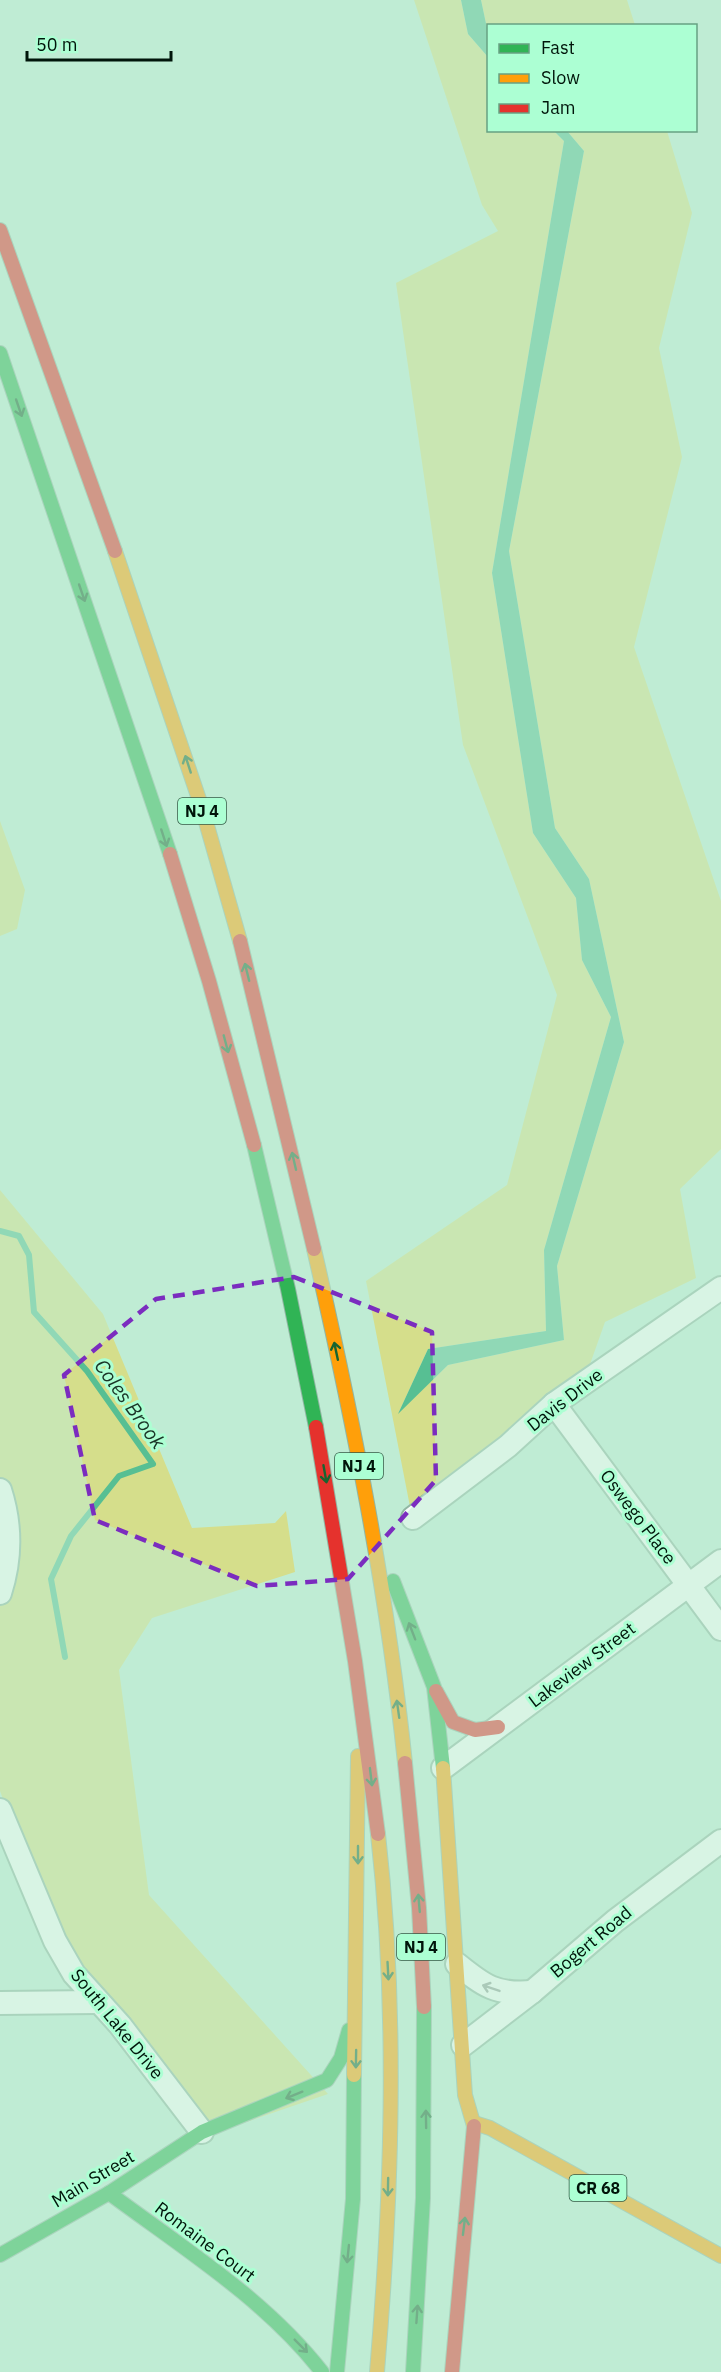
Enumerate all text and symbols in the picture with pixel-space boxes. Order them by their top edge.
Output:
scale bar [27,24,171,62]
legend [487,24,697,132]
text: 50 m [36,33,78,56]
text: Fast [541,36,575,59]
text: Slow [541,66,580,89]
text: Jam [541,96,576,119]
one-way arrow [14,399,25,417]
one-way arrow [77,583,88,602]
one-way arrow [181,755,192,774]
road number: NJ 4 [178,798,226,824]
one-way arrow [159,828,170,847]
one-way arrow [241,963,253,982]
one-way arrow [221,1035,233,1054]
one-way arrow [287,1152,299,1171]
one-way arrow [330,1342,341,1362]
water label: Coles Brook [89,1353,172,1455]
street label: Davis Drive [522,1363,607,1436]
road number: NJ 4 [335,1453,383,1479]
one-way arrow [319,1463,330,1483]
street label: Oswego Place [595,1465,682,1569]
street label: Lakeview Street [524,1617,640,1712]
one-way arrow [406,1622,417,1640]
one-way arrow [392,1700,403,1720]
one-way arrow [365,1766,376,1786]
one-way arrow [352,1845,363,1865]
one-way arrow [413,1894,424,1914]
street label: Bogert Road [545,1901,636,1982]
road number: NJ 4 [397,1934,445,1960]
one-way arrow [382,1960,393,1980]
street label: South Lake Drive [66,1964,169,2084]
one-way arrow [482,1981,501,1992]
one-way arrow [350,2049,362,2069]
one-way arrow [286,2091,304,2102]
one-way arrow [420,2109,432,2129]
street label: Main Street [47,2145,138,2212]
road number: CR 68 [570,2175,626,2201]
one-way arrow [383,2176,394,2196]
street label: Romaine Court [150,2196,260,2287]
one-way arrow [459,2217,470,2237]
one-way arrow [342,2243,353,2263]
one-way arrow [412,2304,423,2324]
one-way arrow [293,2339,308,2354]

